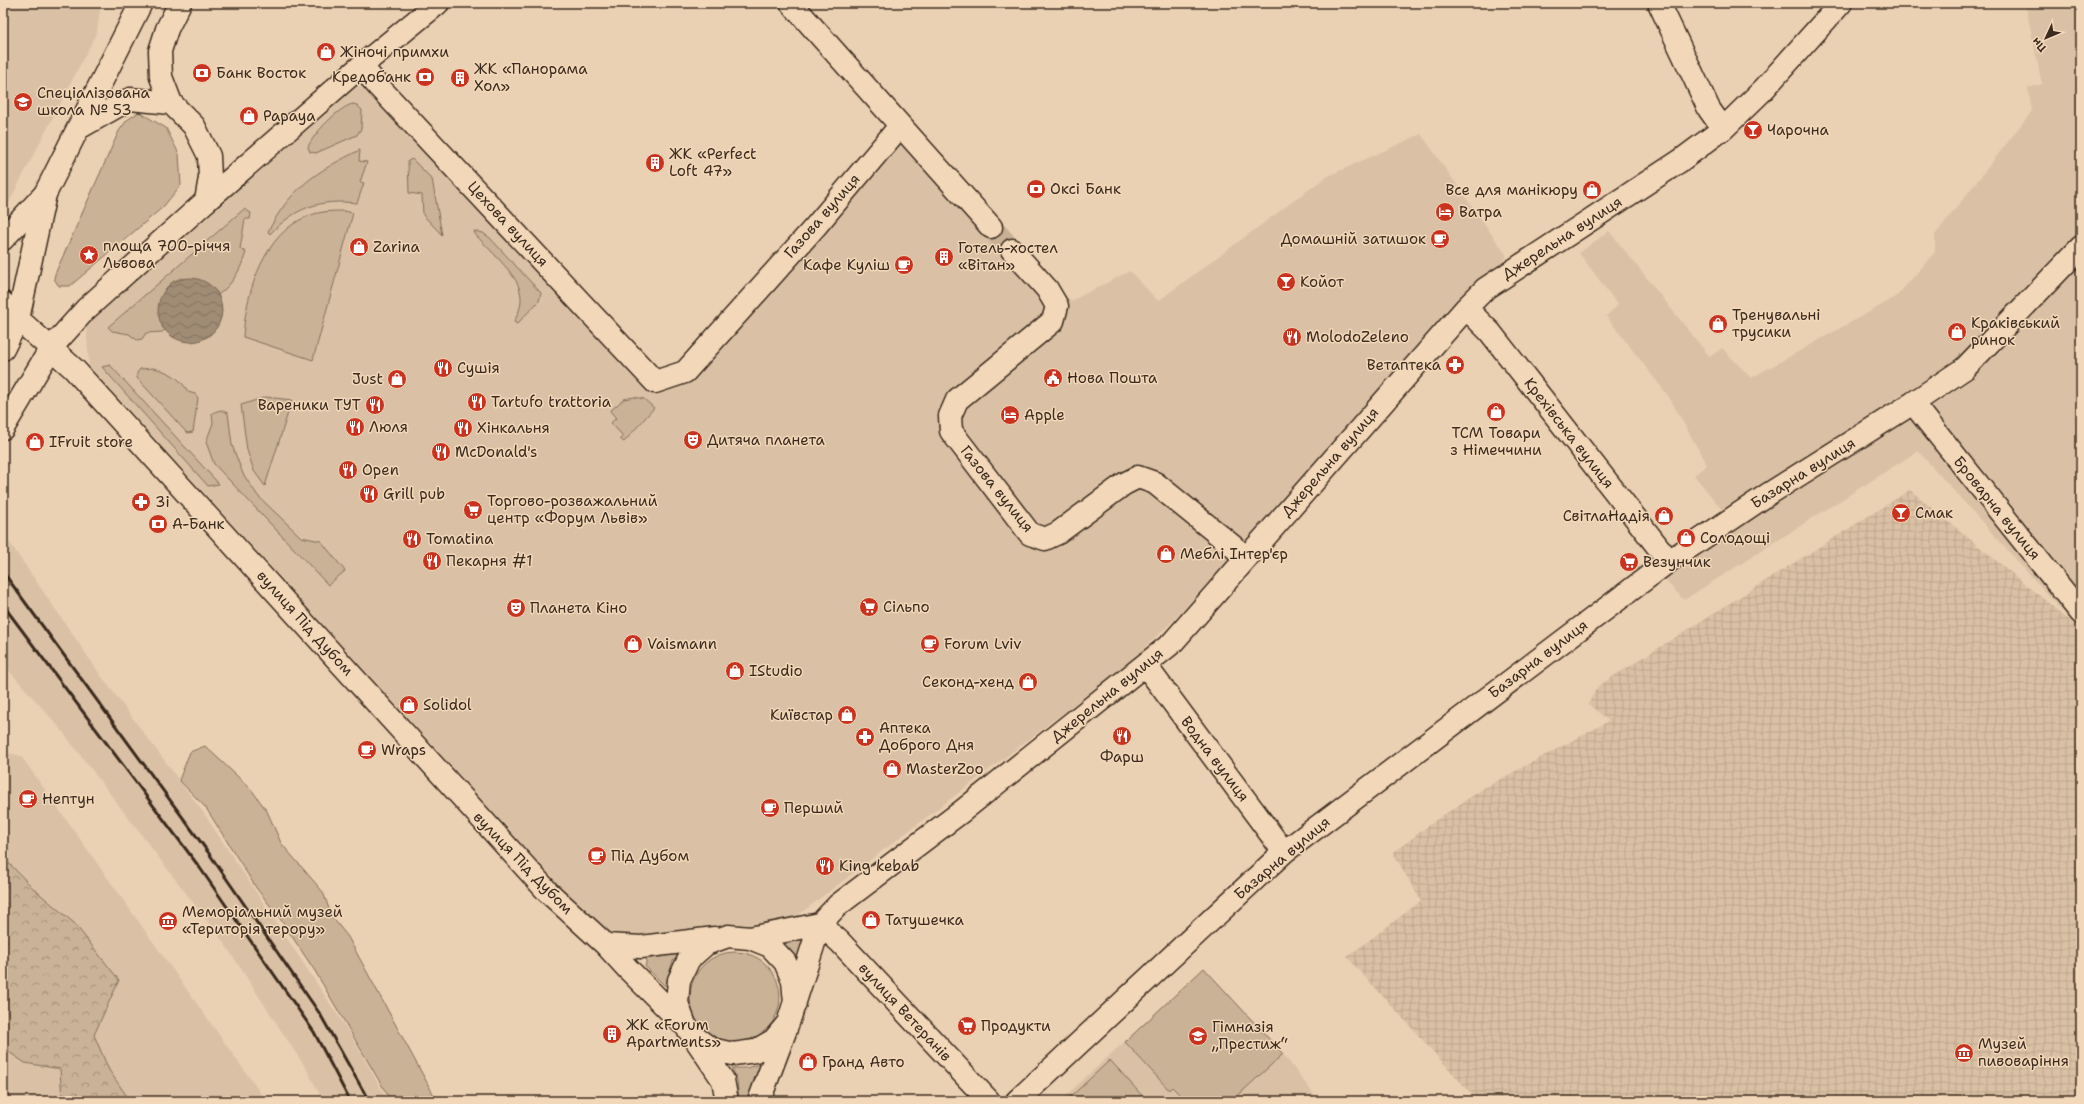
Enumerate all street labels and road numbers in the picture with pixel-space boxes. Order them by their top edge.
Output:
street label: Газова вулиця [780,169,864,263]
street label: Цехова вулиця [463,177,553,271]
street label: Джерельна вулиця [1498,192,1626,284]
street label: Крехівська вулиця [1519,374,1619,492]
street label: Джерельна вулиця [1277,403,1383,521]
street label: Базарна вулиця [1747,433,1859,513]
street label: Газова вулиця [956,441,1038,537]
street label: Броварна вулиця [1949,452,2045,564]
street label: вулиця Під Дубом [252,566,358,680]
street label: Базарна вулиця [1484,615,1592,703]
street label: Джерельна вулиця [1047,643,1167,747]
street label: Водна вулиця [1176,712,1254,806]
street label: вулиця Під Дубом [469,807,577,919]
street label: Базарна вулиця [1230,812,1334,904]
street label: вулиця Ветеранів [854,958,956,1066]

